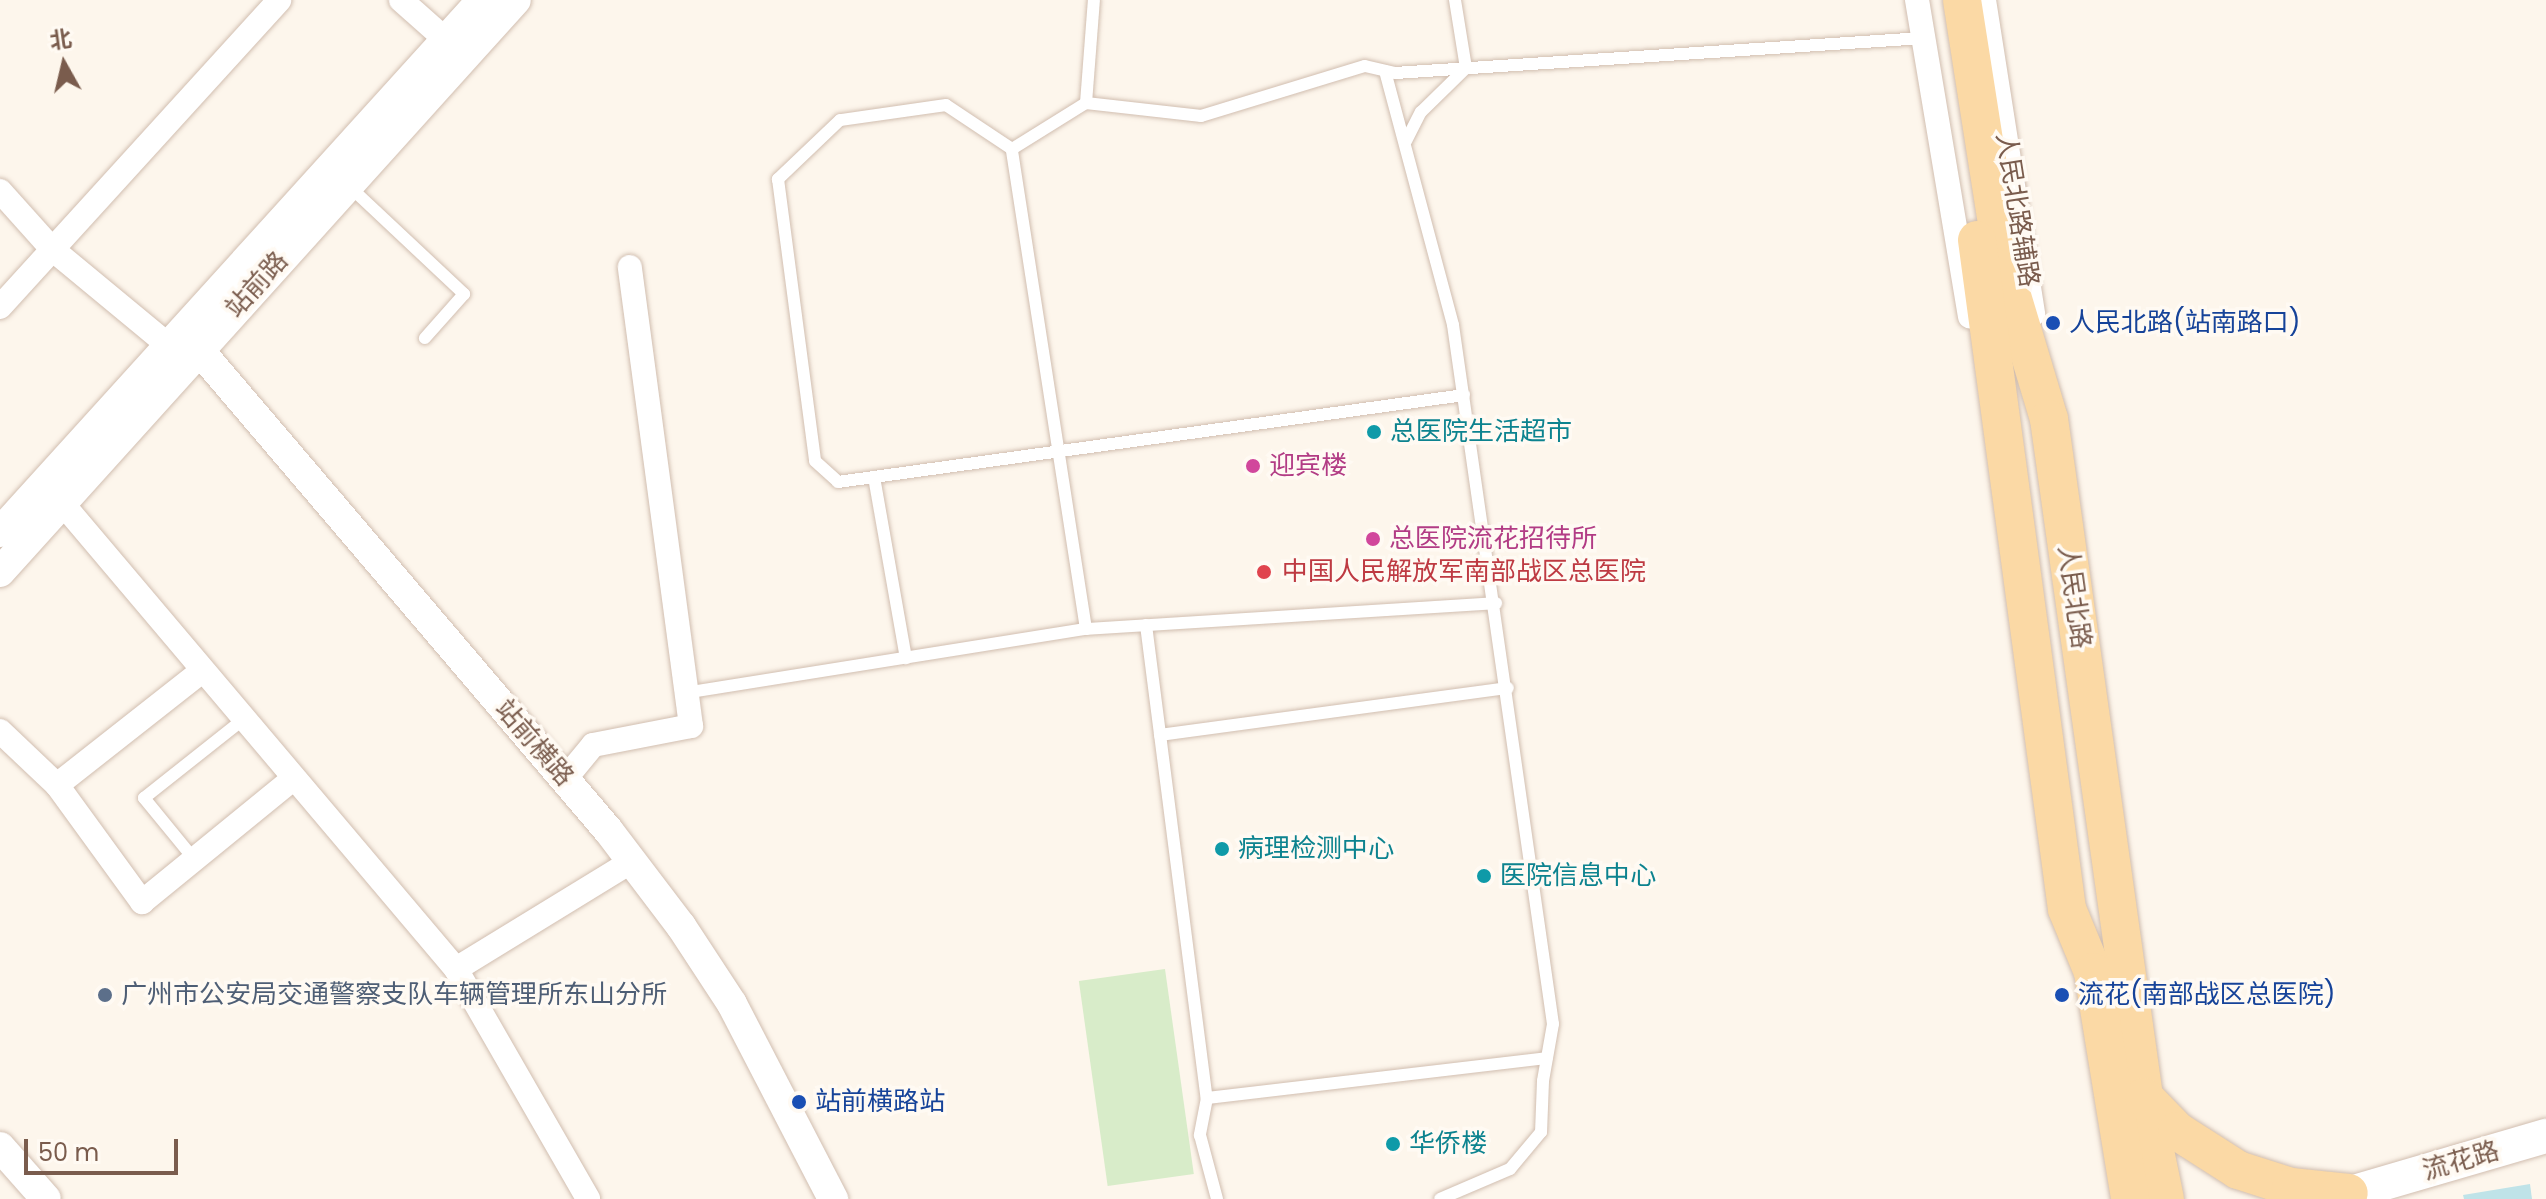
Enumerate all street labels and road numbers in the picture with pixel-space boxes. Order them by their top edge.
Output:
street label: 人民北路辅路 [1989,131,2045,289]
street label: 站前路 [219,246,295,324]
street label: 人民北路 [2051,543,2097,651]
street label: 站前横路 [488,694,580,792]
street label: 流花路 [2419,1135,2503,1187]

